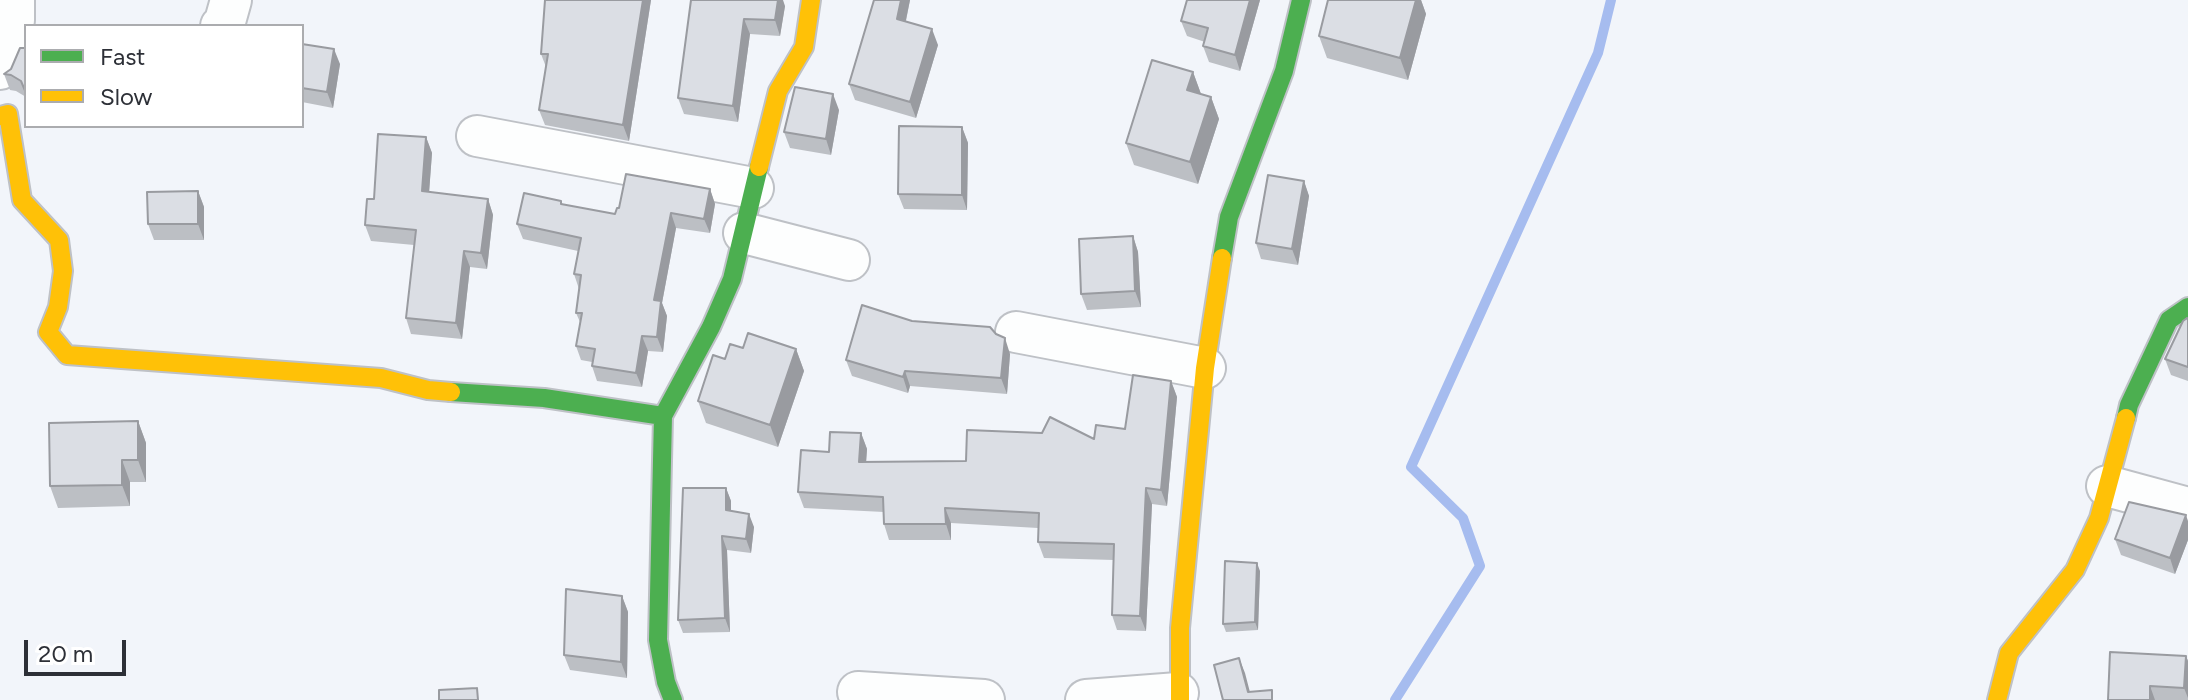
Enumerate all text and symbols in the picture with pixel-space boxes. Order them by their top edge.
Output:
legend [24,24,304,128]
text: Fast [100,42,145,71]
text: Slow [100,82,152,111]
scale bar [28,624,130,674]
text: 20 m [38,639,93,668]

